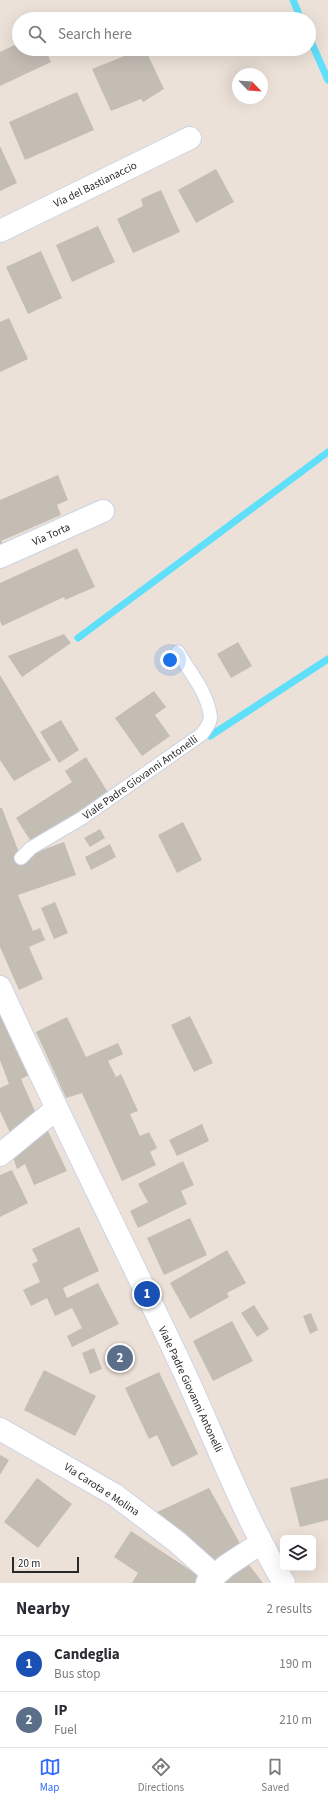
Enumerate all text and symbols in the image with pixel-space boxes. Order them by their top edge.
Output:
search box [12,12,316,56]
icon: search [26,23,48,45]
text: Search here [58,24,132,45]
north arrow [232,68,268,104]
street label: Via del Bastianaccio [51,158,139,211]
street label: Via Torta [30,519,73,549]
your location [160,650,180,670]
street label: Viale Padre Giovanni Antonelli [80,732,201,823]
pin: 1 [134,1279,160,1309]
street label: Viale Padre Giovanni Antonelli [155,1324,226,1455]
pin: 2 [107,1343,133,1373]
street label: Via Carota e Molina [61,1459,142,1519]
map controls [280,1535,316,1571]
button: layers [280,1535,316,1571]
scale bar [12,1555,79,1574]
text: 20 m [18,1556,40,1571]
text: Nearby [16,1597,70,1621]
text: 2 results [267,1600,312,1618]
text: Candeglia [54,1644,120,1665]
text: 1 [26,1655,32,1673]
text: 190 m [279,1655,312,1673]
text: Bus stop [54,1665,100,1683]
text: IP [54,1700,67,1721]
text: 2 [26,1711,32,1729]
text: 210 m [279,1711,312,1729]
text: Fuel [54,1721,77,1739]
tab: Map [39,1756,61,1795]
tab: Directions [138,1756,184,1795]
tab: Saved [261,1756,289,1795]

